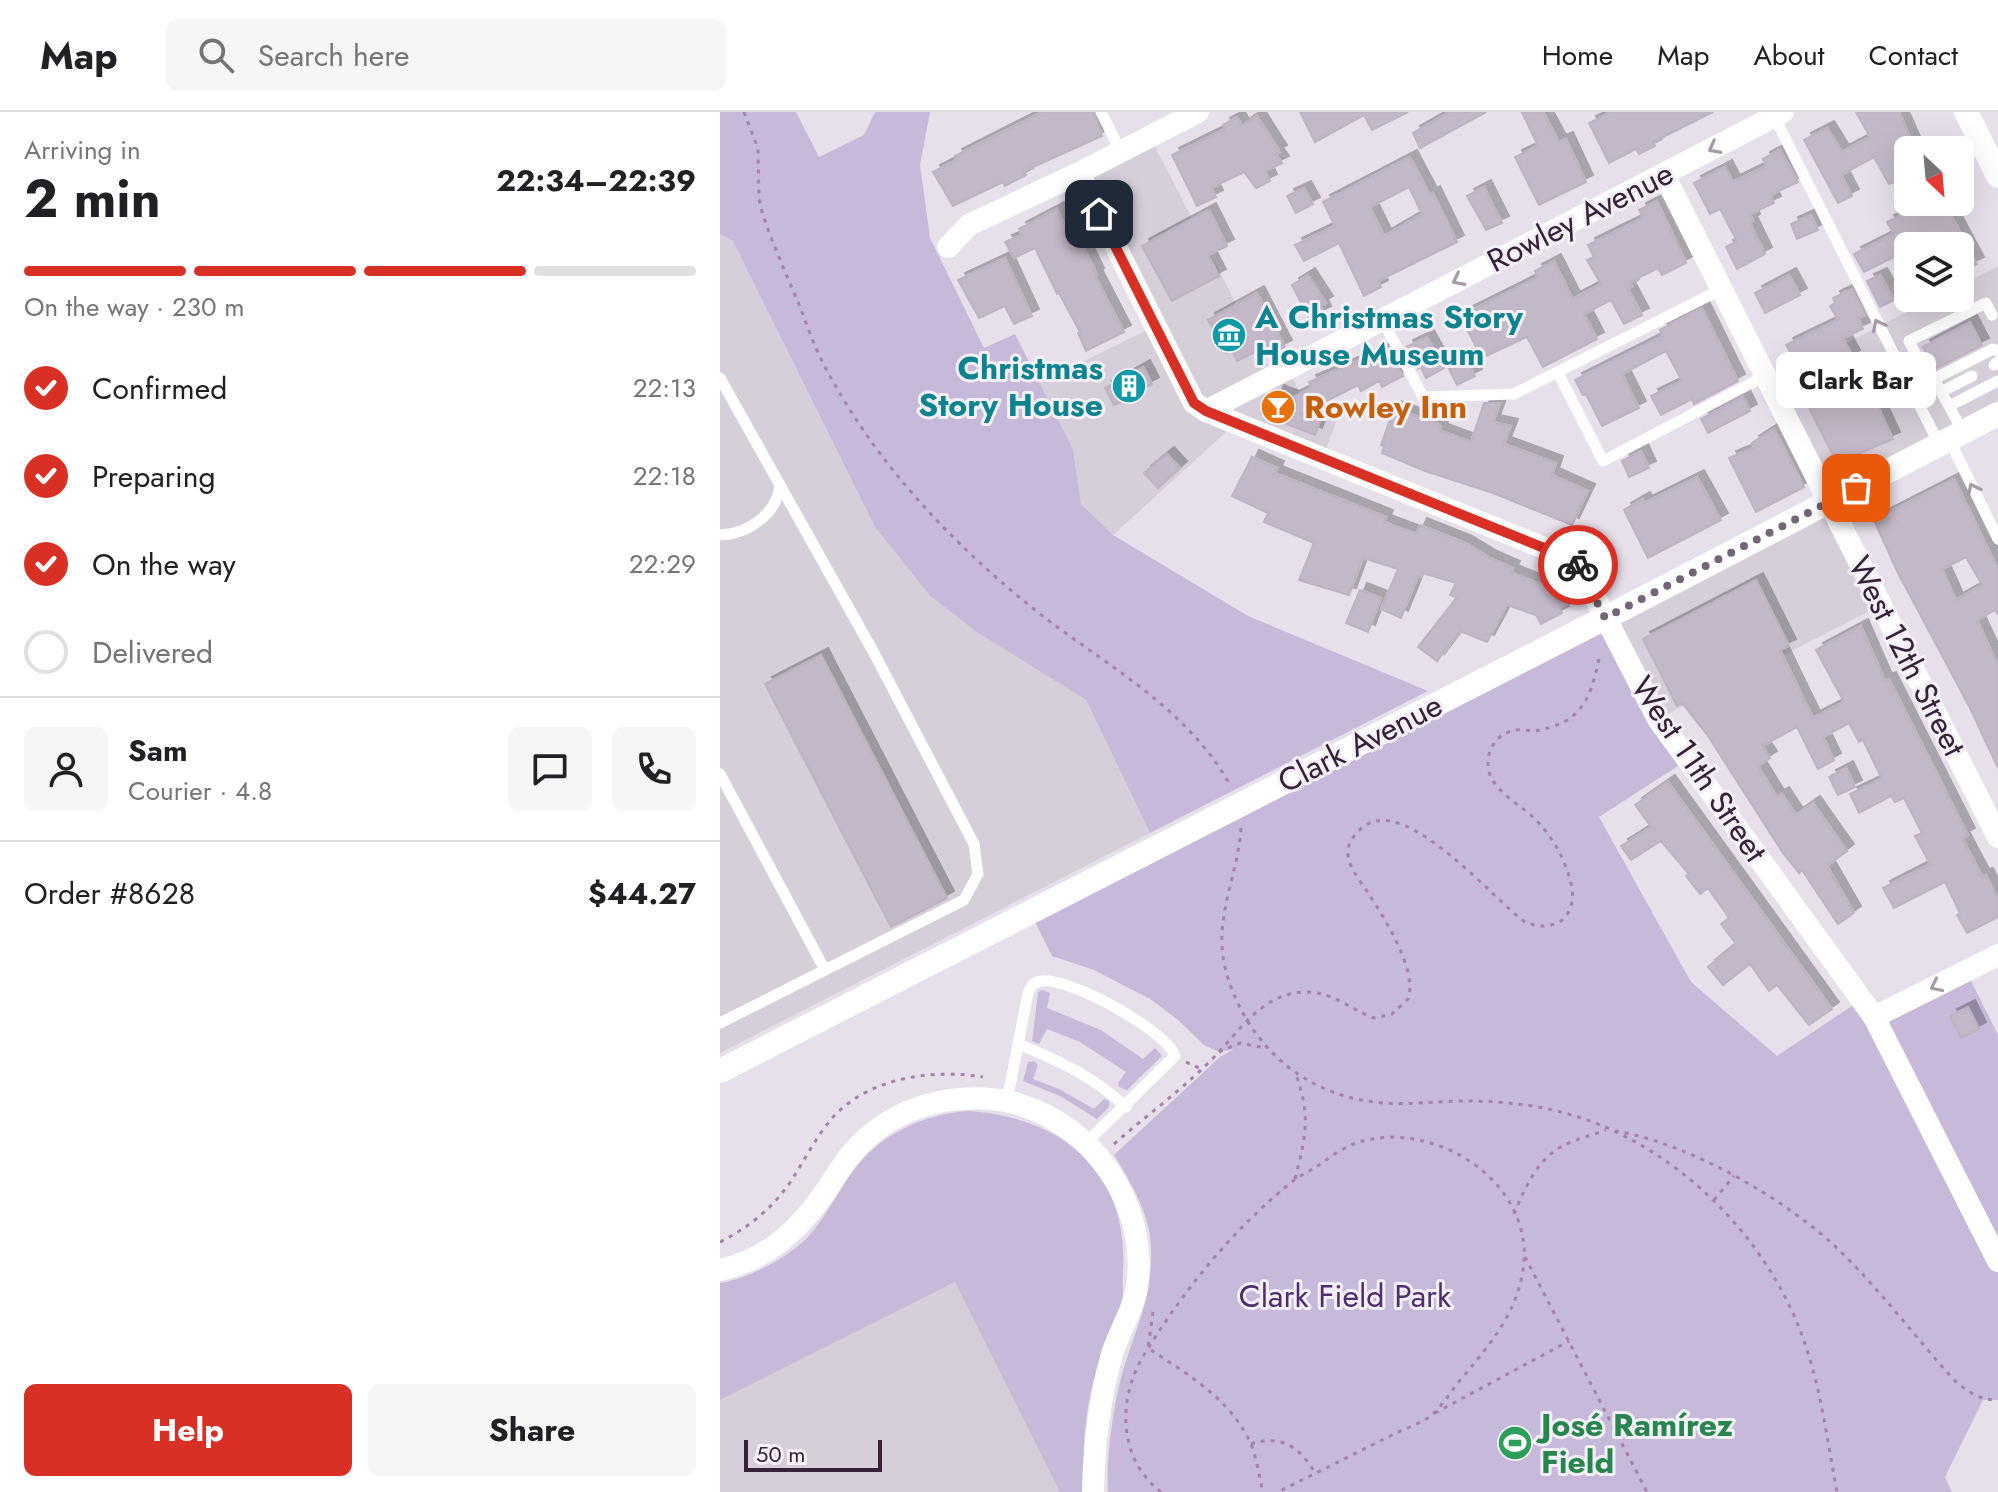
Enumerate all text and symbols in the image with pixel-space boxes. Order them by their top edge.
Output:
search box [166,19,726,91]
text: Map [40,28,118,83]
icon: search [194,33,238,77]
text: Search here [258,34,410,77]
text: Home [1542,35,1613,76]
text: Map [1657,35,1709,76]
text: About [1753,35,1825,76]
text: Contact [1869,35,1958,76]
text: Arriving in [24,131,141,169]
north arrow [1894,136,1974,216]
map controls [1894,136,1974,312]
one-way arrow [1708,139,1722,154]
street label: Rowley Avenue [1479,150,1681,284]
text: 22:34–22:39 [496,159,696,202]
text: 2 min [24,161,161,237]
pin [1065,180,1133,248]
icon: home [1077,192,1121,236]
button: layers [1894,232,1974,312]
one-way arrow [1451,271,1466,286]
text: On the way · 230 m [24,288,245,326]
place label: A Christmas Story House Museum [1254,294,1523,377]
museum icon: A Christmas Story House Museum [1210,316,1248,354]
one-way arrow [1873,318,1888,333]
place label: Christmas Story House [918,345,1103,428]
callout: Clark Bar [1776,352,1936,408]
text: Clark Bar [1799,361,1913,399]
icon: check [24,366,68,410]
text: Confirmed [92,367,227,410]
building icon: Christmas Story House [1110,367,1148,405]
text: 22:13 [633,369,696,407]
place label: Rowley Inn [1304,384,1467,430]
bar icon: Rowley Inn [1259,388,1297,426]
icon: check [24,454,68,498]
pin [1822,454,1890,522]
text: Preparing [92,455,216,498]
text: 22:18 [633,457,696,495]
icon: bag [1834,466,1878,510]
one-way arrow [1967,483,1983,497]
courier [1538,525,1618,605]
icon: check [24,542,68,586]
text: On the way [92,543,236,586]
icon: bike [1556,543,1600,587]
text: 22:29 [629,545,696,583]
street label: West 12th Street [1837,548,1977,764]
text: Delivered [92,631,213,674]
street label: West 11th Street [1620,667,1778,871]
street label: Clark Avenue [1270,682,1450,804]
button: person [24,727,108,811]
button: chat [508,727,592,811]
button: phone [612,727,696,811]
text: Sam [128,729,188,772]
text: Courier · 4.8 [128,772,272,810]
text: Order #8628 [24,872,195,915]
text: $44.27 [588,872,696,915]
one-way arrow [1929,976,1944,992]
park label: Clark Field Park [1239,1273,1452,1319]
button: Help [24,1384,352,1476]
button: Share [368,1384,696,1476]
place label: José Ramírez Field [1535,1402,1734,1485]
sports icon: José Ramírez Field [1496,1424,1534,1462]
scale bar [744,1436,882,1472]
text: 50 m [756,1438,805,1470]

